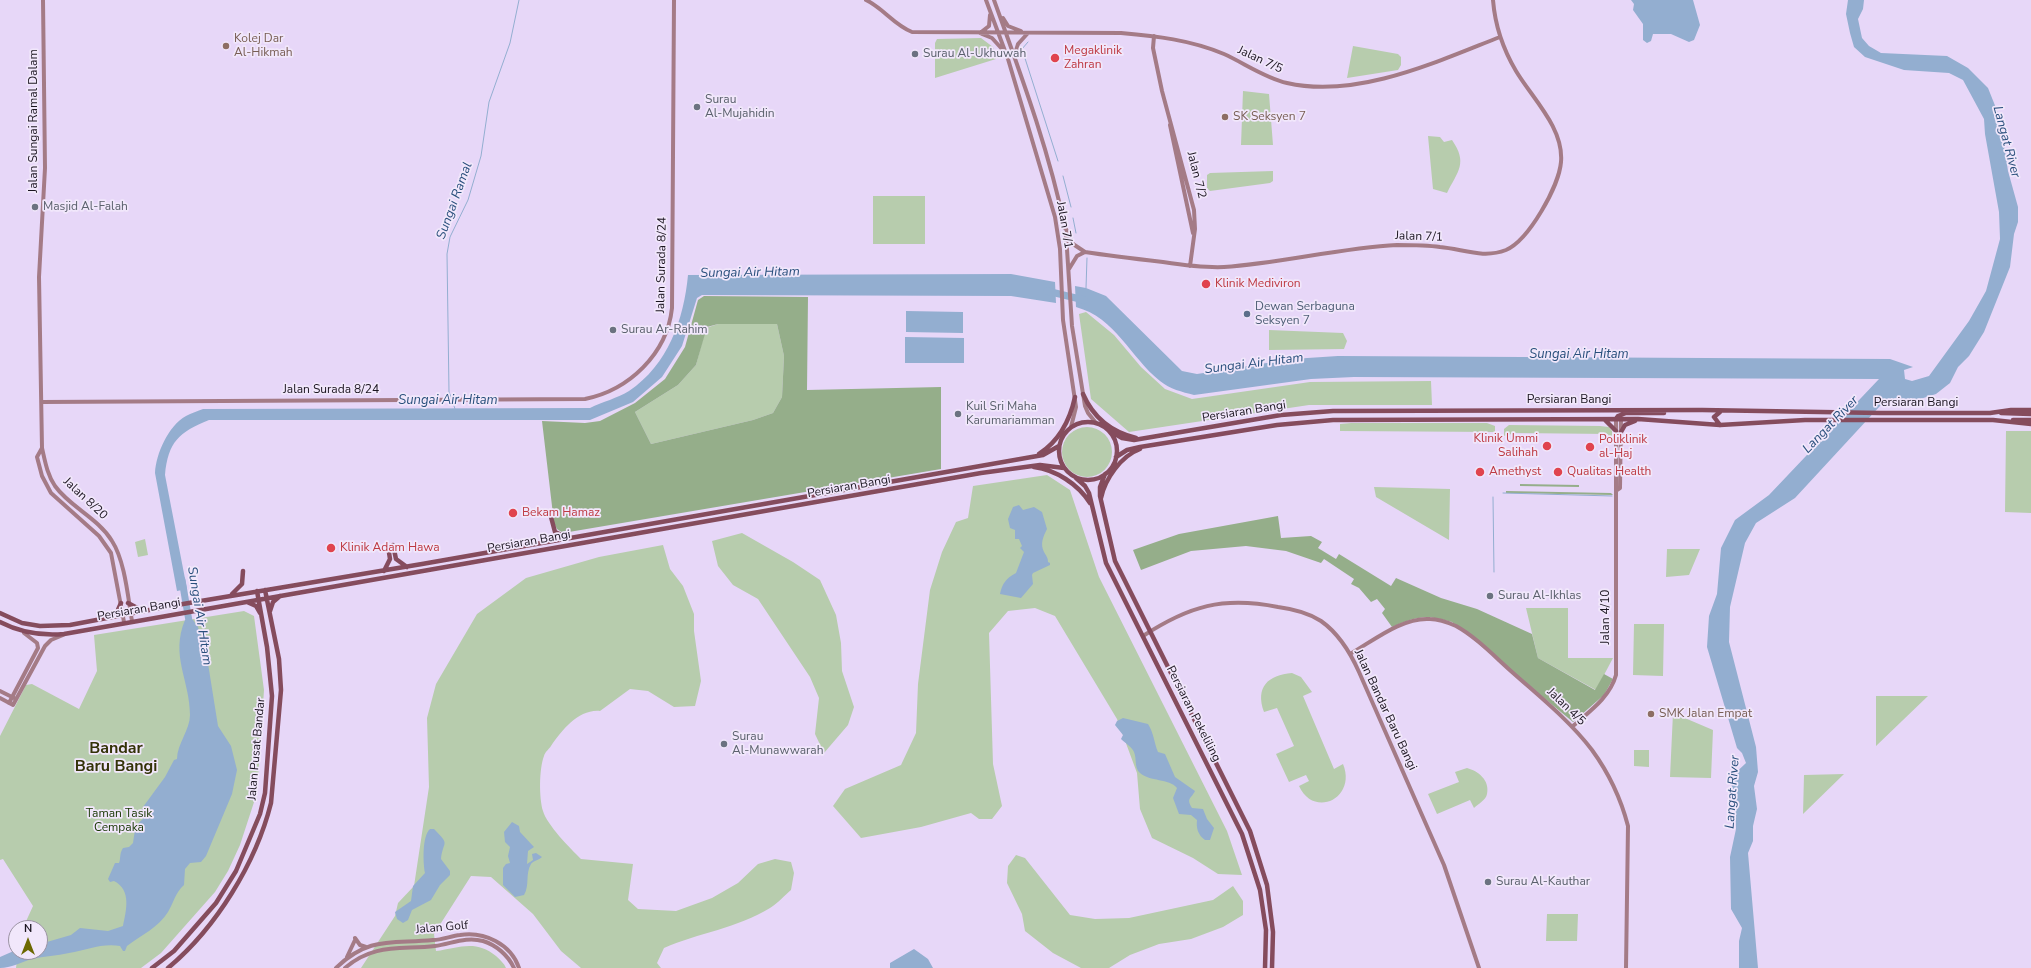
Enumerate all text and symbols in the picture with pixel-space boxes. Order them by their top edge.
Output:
place label: Kolej Dar Al-Hikmah [234,32,293,60]
marker: Kolej Dar Al-Hikmah [221,41,231,51]
street label: Jalan 7/5 [1235,43,1285,77]
place label: Megaklinik Zahran [1064,44,1122,72]
place label: Surau Al-Ukhuwah [923,47,1026,61]
street label: Jalan Sungai Ramal Dalam [27,49,41,193]
marker: Surau Al-Ukhuwah [910,49,920,59]
marker: Megaklinik Zahran [1049,52,1061,64]
place label: Surau Al-Mujahidin [705,93,775,121]
marker: Surau Al-Mujahidin [692,102,702,112]
water label: Langat River [1989,104,2023,180]
place label: SK Seksyen 7 [1233,110,1306,124]
marker: SK Seksyen 7 [1220,112,1230,122]
street label: Jalan 7/2 [1183,150,1209,200]
water label: Sungai Ramal [434,160,476,242]
place label: Masjid Al-Falah [43,200,128,214]
street label: Jalan 7/1 [1053,200,1075,250]
marker: Masjid Al-Falah [30,202,40,212]
street label: Jalan Surada 8/24 [654,217,670,313]
street label: Jalan 7/1 [1395,229,1443,245]
water label: Sungai Air Hitam [700,264,800,282]
place label: Klinik Mediviron [1215,277,1301,291]
marker: Klinik Mediviron [1200,278,1212,290]
place label: Dewan Serbaguna Seksyen 7 [1255,300,1355,328]
marker: Dewan Serbaguna Seksyen 7 [1242,309,1252,319]
place label: Surau Ar-Rahim [621,323,708,337]
marker: Surau Ar-Rahim [608,325,618,335]
water label: Sungai Air Hitam [1529,347,1629,363]
water label: Sungai Air Hitam [1204,350,1304,378]
street label: Jalan Surada 8/24 [283,383,379,397]
water label: Sungai Air Hitam [398,393,498,409]
street label: Persiaran Bangi [1527,393,1611,407]
water label: Langat River [1800,393,1862,457]
street label: Persiaran Bangi [1874,396,1958,410]
street label: Persiaran Bangi [1201,398,1287,426]
place label: Kuil Sri Maha Karumariamman [966,400,1055,428]
marker: Kuil Sri Maha Karumariamman [953,409,963,419]
place label: Klinik Ummi Salihah [1473,432,1538,460]
place label: Poliklinik al-Haj [1599,433,1647,461]
marker: Klinik Ummi Salihah [1541,440,1553,452]
marker: Poliklinik al-Haj [1584,441,1596,453]
place label: Amethyst [1489,465,1541,479]
place label: Qualitas Health [1567,465,1651,479]
marker: Amethyst [1474,466,1486,478]
marker: Qualitas Health [1552,466,1564,478]
street label: Persiaran Bangi [806,473,892,501]
street label: Jalan 8/20 [60,475,110,523]
place label: Bekam Hamaz [522,506,600,520]
marker: Bekam Hamaz [507,507,519,519]
street label: Persiaran Bangi [486,528,572,556]
place label: Klinik Adam Hawa [340,541,440,555]
marker: Klinik Adam Hawa [325,542,337,554]
water label: Sungai Air Hitam [184,566,214,666]
place label: Surau Al-Ikhlas [1498,589,1581,603]
street label: Jalan 4/10 [1599,589,1613,645]
marker: Surau Al-Ikhlas [1485,591,1495,601]
street label: Persiaran Bangi [96,596,182,624]
street label: Jalan Bandar Baru Bangi [1351,647,1419,773]
street label: Persiaran Pekeliling [1163,664,1223,764]
street label: Jalan 4/5 [1544,685,1588,729]
street label: Jalan Pusat Bandar [245,697,269,801]
place label: SMK Jalan Empat [1659,707,1752,721]
marker: SMK Jalan Empat [1646,709,1656,719]
place label: Surau Al-Munawwarah [732,730,823,758]
district label: Bandar Baru Bangi [75,739,157,777]
marker: Surau Al-Munawwarah [719,739,729,749]
water label: Langat River [1723,755,1743,829]
park label: Taman Tasik Cempaka [86,807,152,835]
place label: Surau Al-Kauthar [1496,875,1590,889]
marker: Surau Al-Kauthar [1483,877,1493,887]
street label: Jalan Golf [415,919,469,937]
north arrow [8,920,48,960]
text: N [24,921,32,936]

